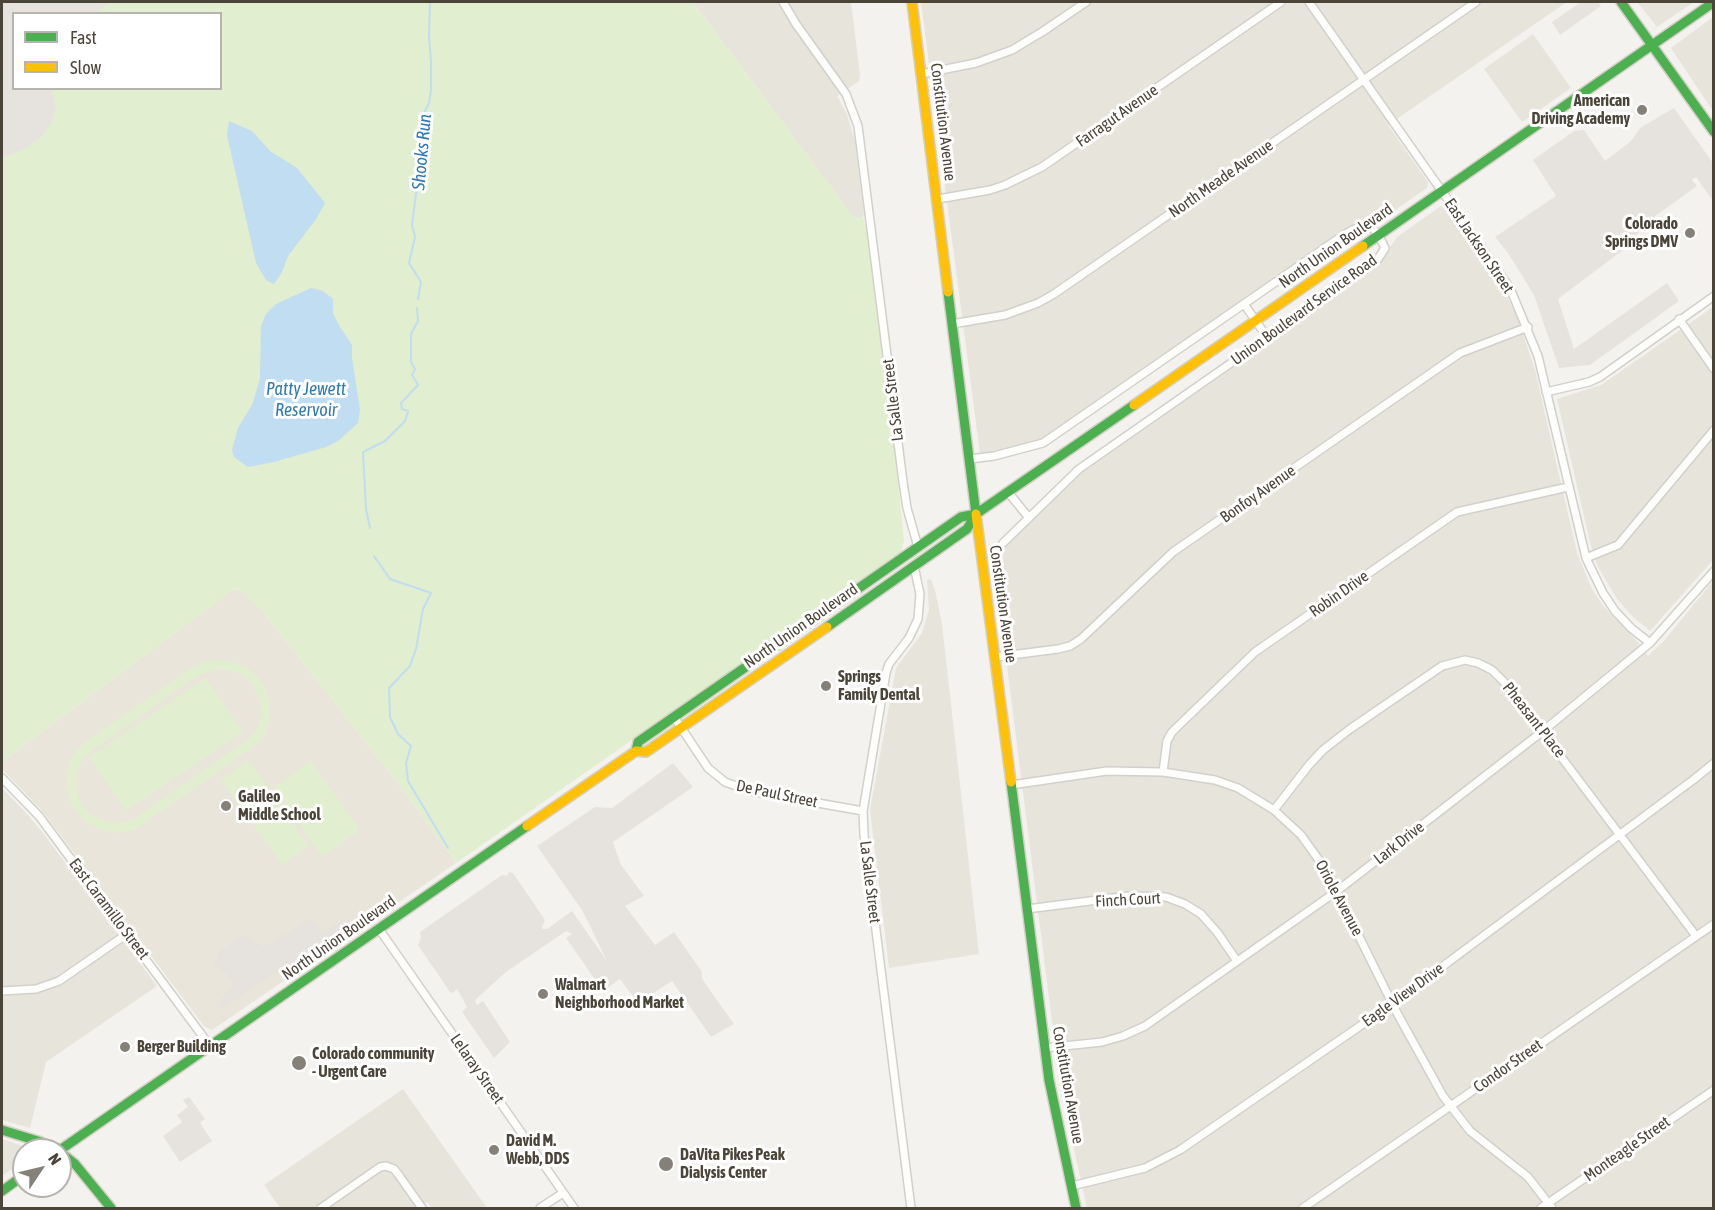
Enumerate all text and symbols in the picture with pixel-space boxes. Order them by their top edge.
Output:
legend [12,12,222,90]
text: Fast [70,27,97,48]
text: Slow [70,57,101,78]
street label: Constitution Avenue [926,62,960,182]
street label: Farragut Avenue [1072,81,1162,151]
place label: American Driving Academy [1531,91,1630,129]
marker: American Driving Academy [1635,103,1649,117]
water label: Shooks Run [408,113,436,191]
street label: North Meade Avenue [1165,136,1277,222]
street label: East Jackson Street [1440,195,1518,297]
street label: North Union Boulevard [1275,200,1397,292]
place label: Colorado Springs DMV [1605,214,1678,252]
marker: Colorado Springs DMV [1683,226,1697,240]
street label: Union Boulevard Service Road [1227,251,1381,369]
street label: La Salle Street [878,358,908,442]
water label: Patty Jewett Reservoir [266,378,346,420]
street label: Bonfoy Avenue [1217,461,1299,527]
street label: Constitution Avenue [985,544,1021,664]
street label: Robin Drive [1306,567,1372,621]
street label: North Union Boulevard [740,580,862,672]
place label: Springs Family Dental [838,667,920,705]
street label: Pheasant Place [1499,678,1569,762]
marker: Springs Family Dental [819,679,833,693]
street label: De Paul Street [735,776,819,812]
place label: Galileo Middle School [238,787,321,825]
marker: Galileo Middle School [219,799,233,813]
street label: Lark Drive [1370,817,1428,869]
street label: La Salle Street [855,840,885,924]
street label: East Caramillo Street [65,855,153,963]
street label: Oriole Avenue [1311,857,1367,939]
street label: Finch Court [1095,889,1161,911]
street label: North Union Boulevard [278,892,400,984]
street label: Eagle View Drive [1358,959,1448,1031]
place label: Walmart Neighborhood Market [555,975,684,1013]
marker: Walmart Neighborhood Market [536,987,550,1001]
street label: Constitution Avenue [1048,1025,1088,1145]
street label: Lelaray Street [446,1030,508,1108]
street label: Condor Street [1470,1035,1546,1097]
place label: Berger Building [137,1037,226,1057]
marker: Berger Building [118,1040,132,1054]
place label: Colorado community - Urgent Care [312,1044,434,1082]
marker: Colorado community - Urgent Care [290,1054,308,1072]
street label: Monteagle Street [1580,1112,1674,1186]
place label: David M. Webb, DDS [506,1131,569,1169]
north arrow [12,1138,72,1198]
marker: David M. Webb, DDS [487,1143,501,1157]
place label: DaVita Pikes Peak Dialysis Center [680,1145,785,1183]
text: N [45,1150,65,1168]
marker: DaVita Pikes Peak Dialysis Center [657,1155,675,1173]

